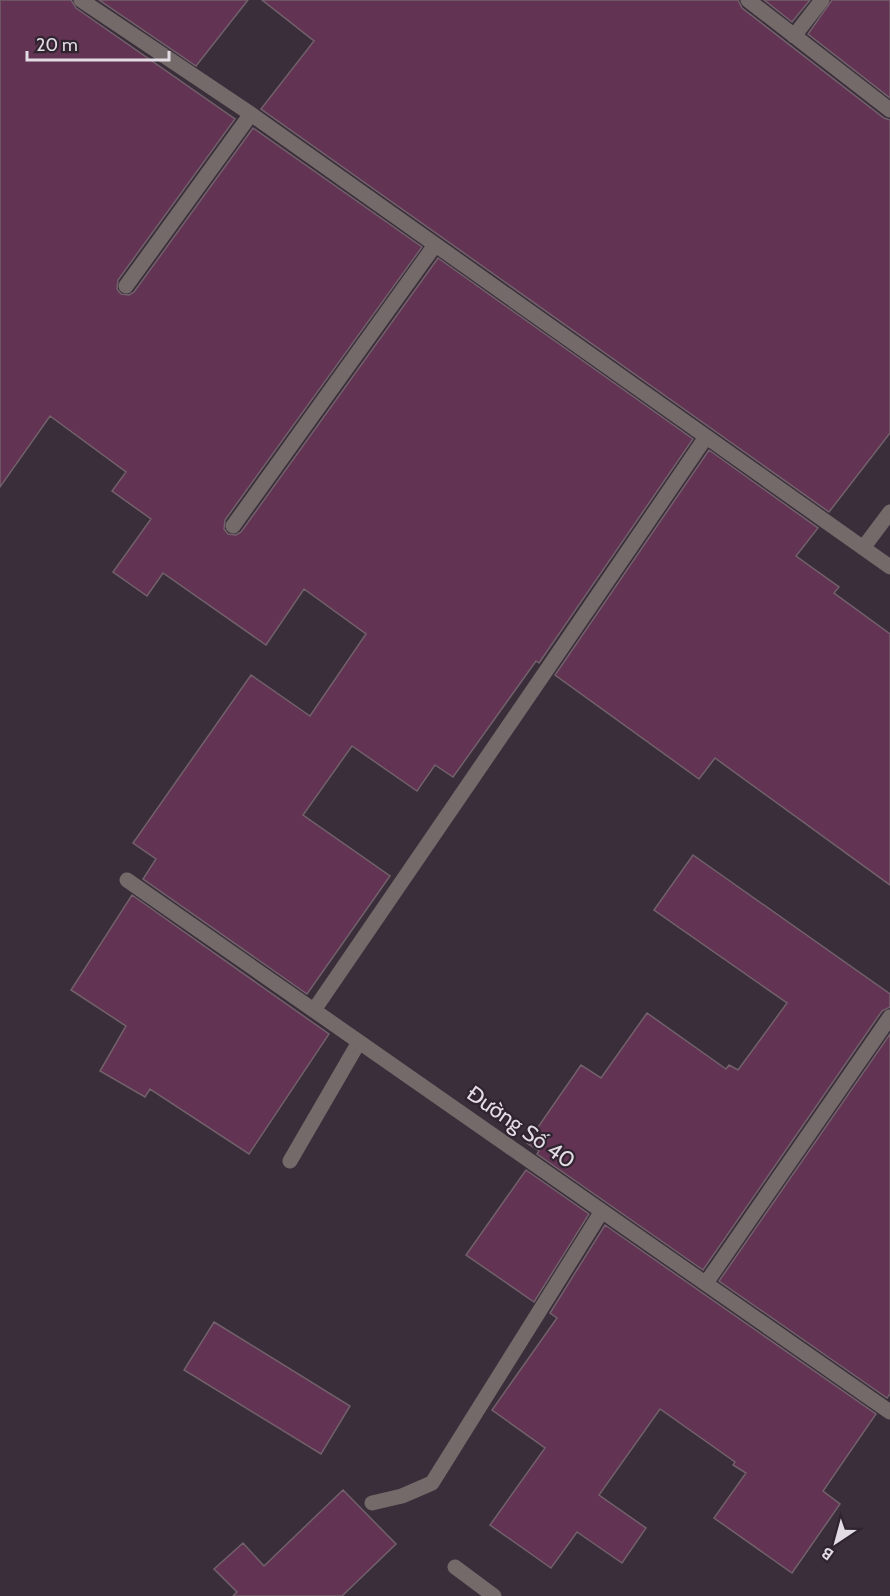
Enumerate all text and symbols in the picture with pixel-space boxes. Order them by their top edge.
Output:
scale bar [27,24,170,62]
text: 20 m [36,34,78,56]
street label: Đường Số 40 [462,1080,580,1174]
north arrow [806,1512,866,1572]
text: B [818,1543,837,1564]

